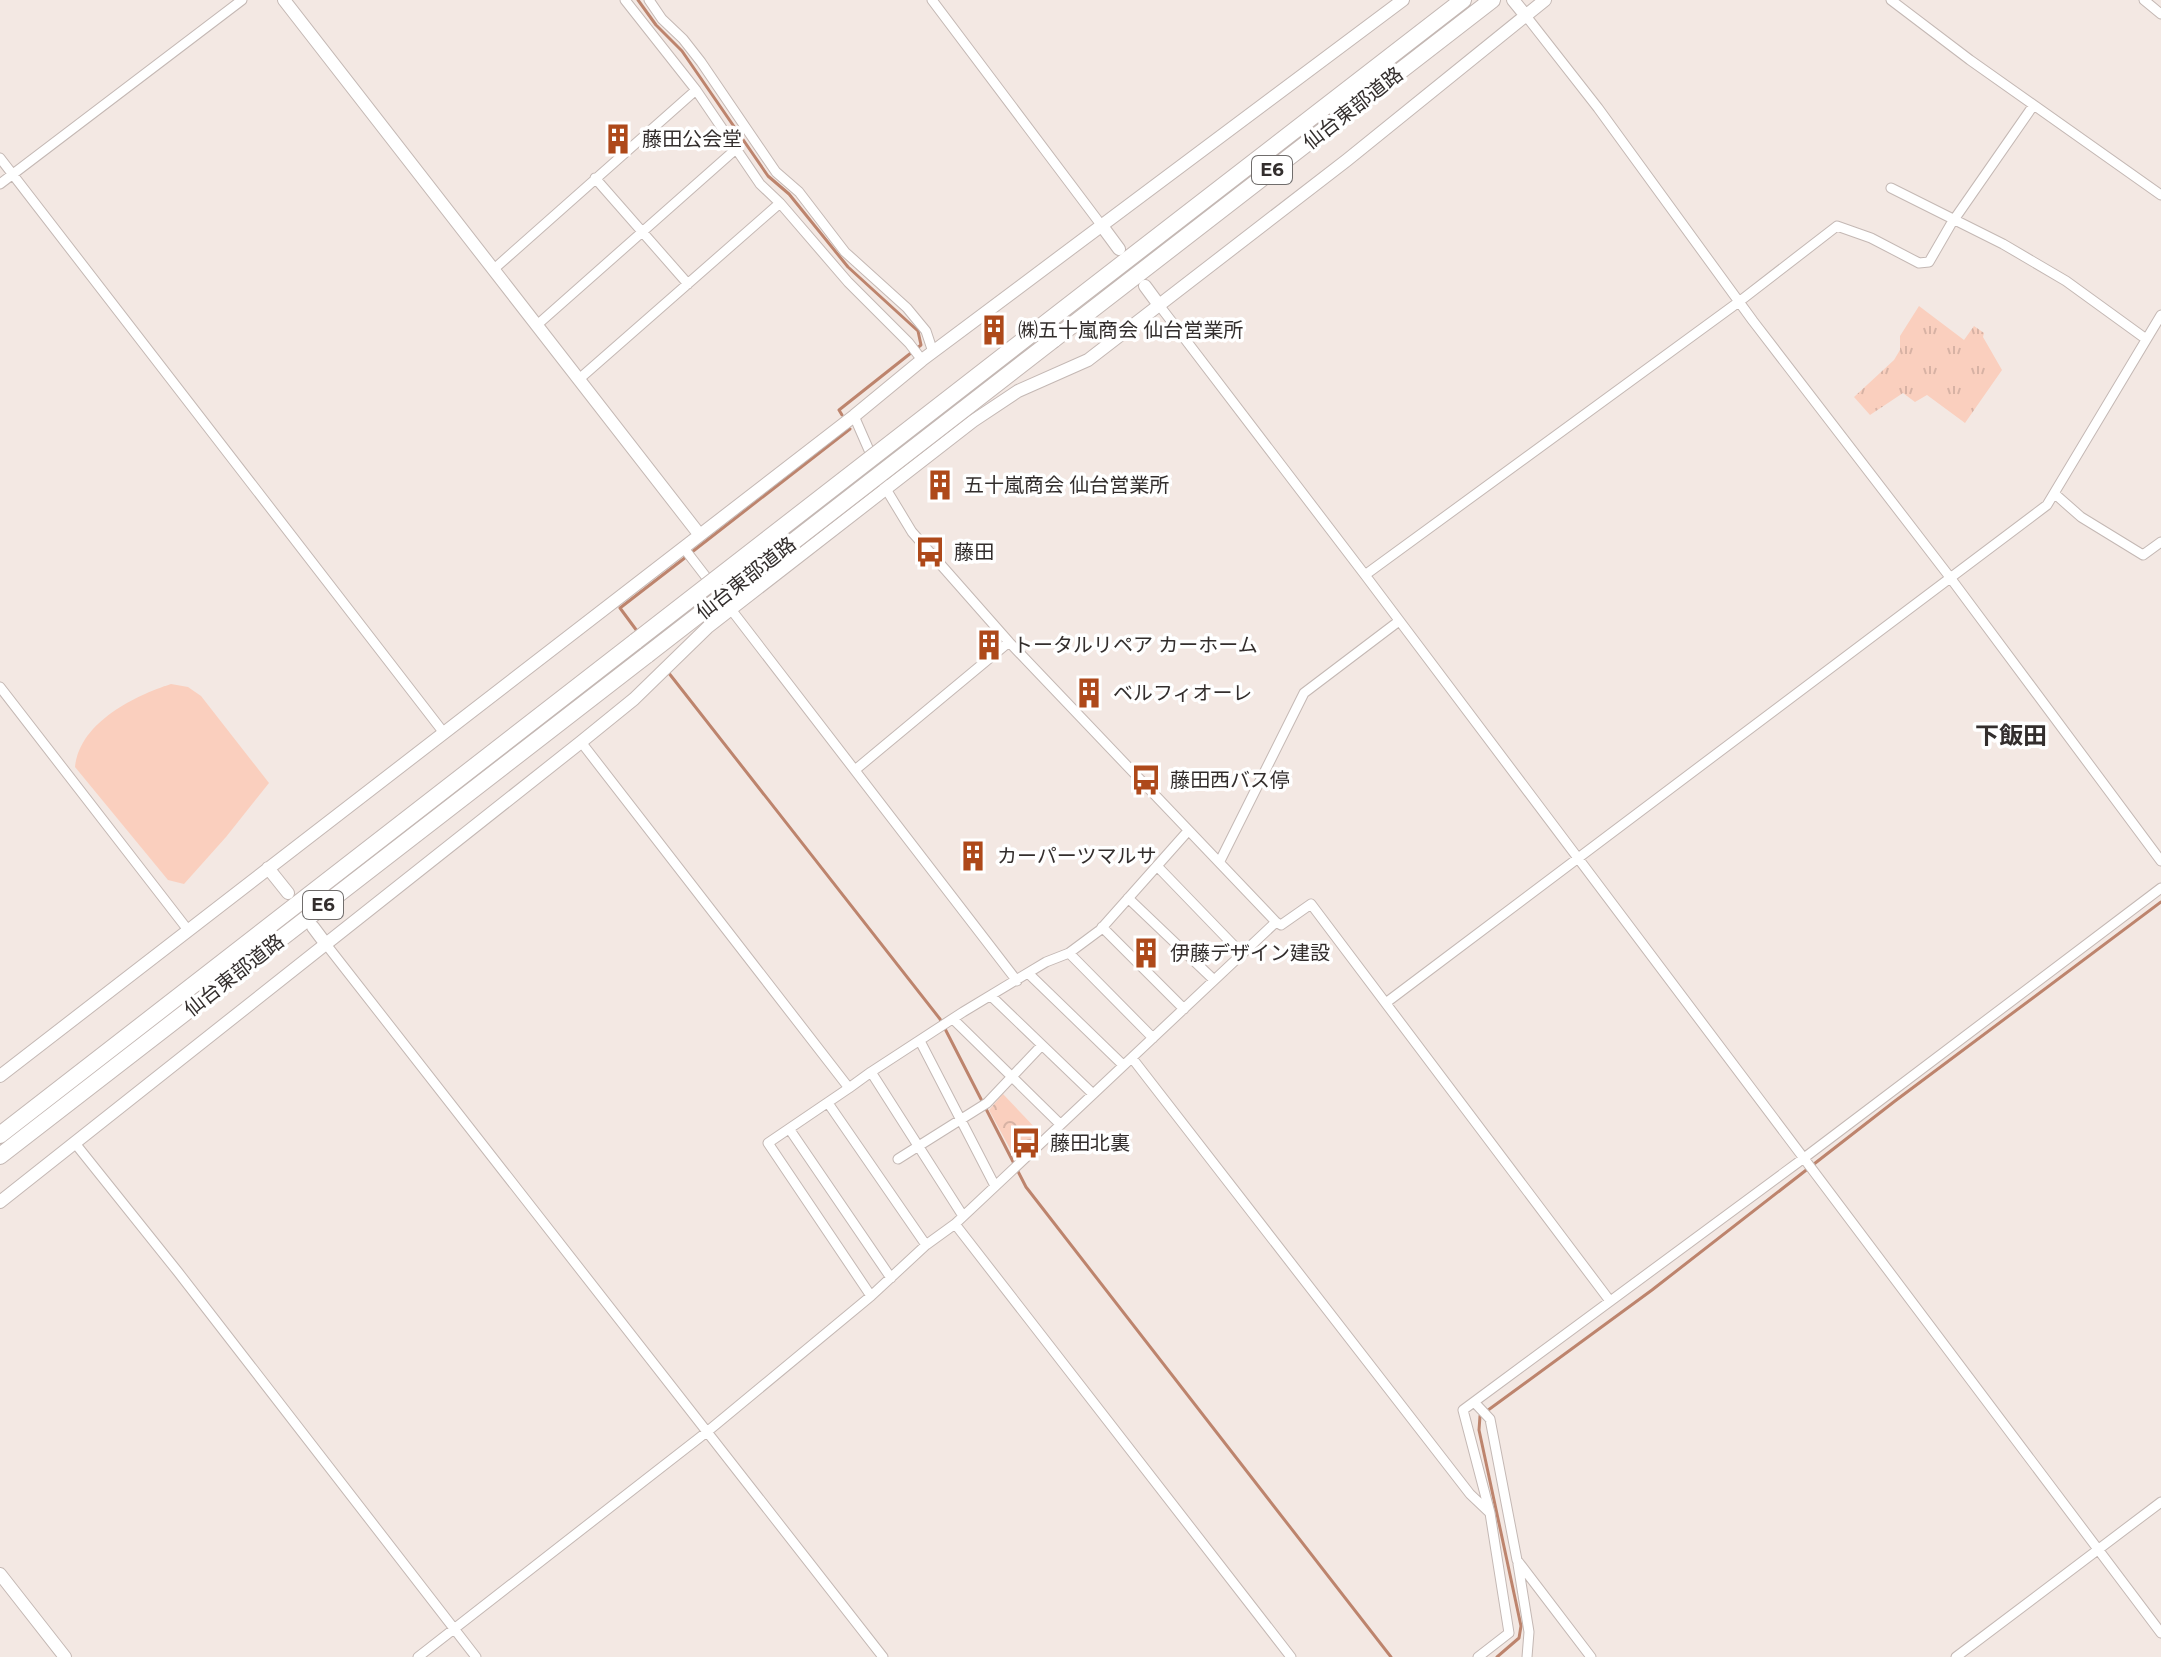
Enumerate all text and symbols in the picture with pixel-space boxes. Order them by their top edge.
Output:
street label: 仙台東部道路 [1298,62,1408,154]
building icon: 藤田公会堂 [601,122,635,156]
place label: 藤田公会堂 [642,127,742,151]
road number: E6 [1252,156,1292,184]
building icon: ㈱五十嵐商会 仙台営業所 [977,313,1011,347]
place label: ㈱五十嵐商会 仙台営業所 [1018,318,1243,342]
building icon: 五十嵐商会 仙台営業所 [923,468,957,502]
place label: 五十嵐商会 仙台営業所 [964,473,1169,497]
street label: 仙台東部道路 [691,532,801,624]
bus stop icon: 藤田 [913,535,947,569]
place label: 藤田 [954,540,994,564]
building icon: トータルリペア カーホーム [972,628,1006,662]
place label: トータルリペア カーホーム [1013,633,1258,657]
building icon: ベルフィオーレ [1072,676,1106,710]
place label: ベルフィオーレ [1113,681,1253,705]
district label: 下飯田 [1975,721,2047,750]
bus stop icon: 藤田西バス停 [1129,763,1163,797]
place label: 藤田西バス停 [1170,768,1290,792]
building icon: カーパーツマルサ [956,839,990,873]
place label: カーパーツマルサ [997,844,1156,868]
road number: E6 [303,891,343,919]
street label: 仙台東部道路 [179,929,289,1021]
building icon: 伊藤デザイン建設 [1129,936,1163,970]
place label: 伊藤デザイン建設 [1170,941,1330,965]
bus stop icon: 藤田北裏 [1009,1126,1043,1160]
place label: 藤田北裏 [1050,1131,1130,1155]

